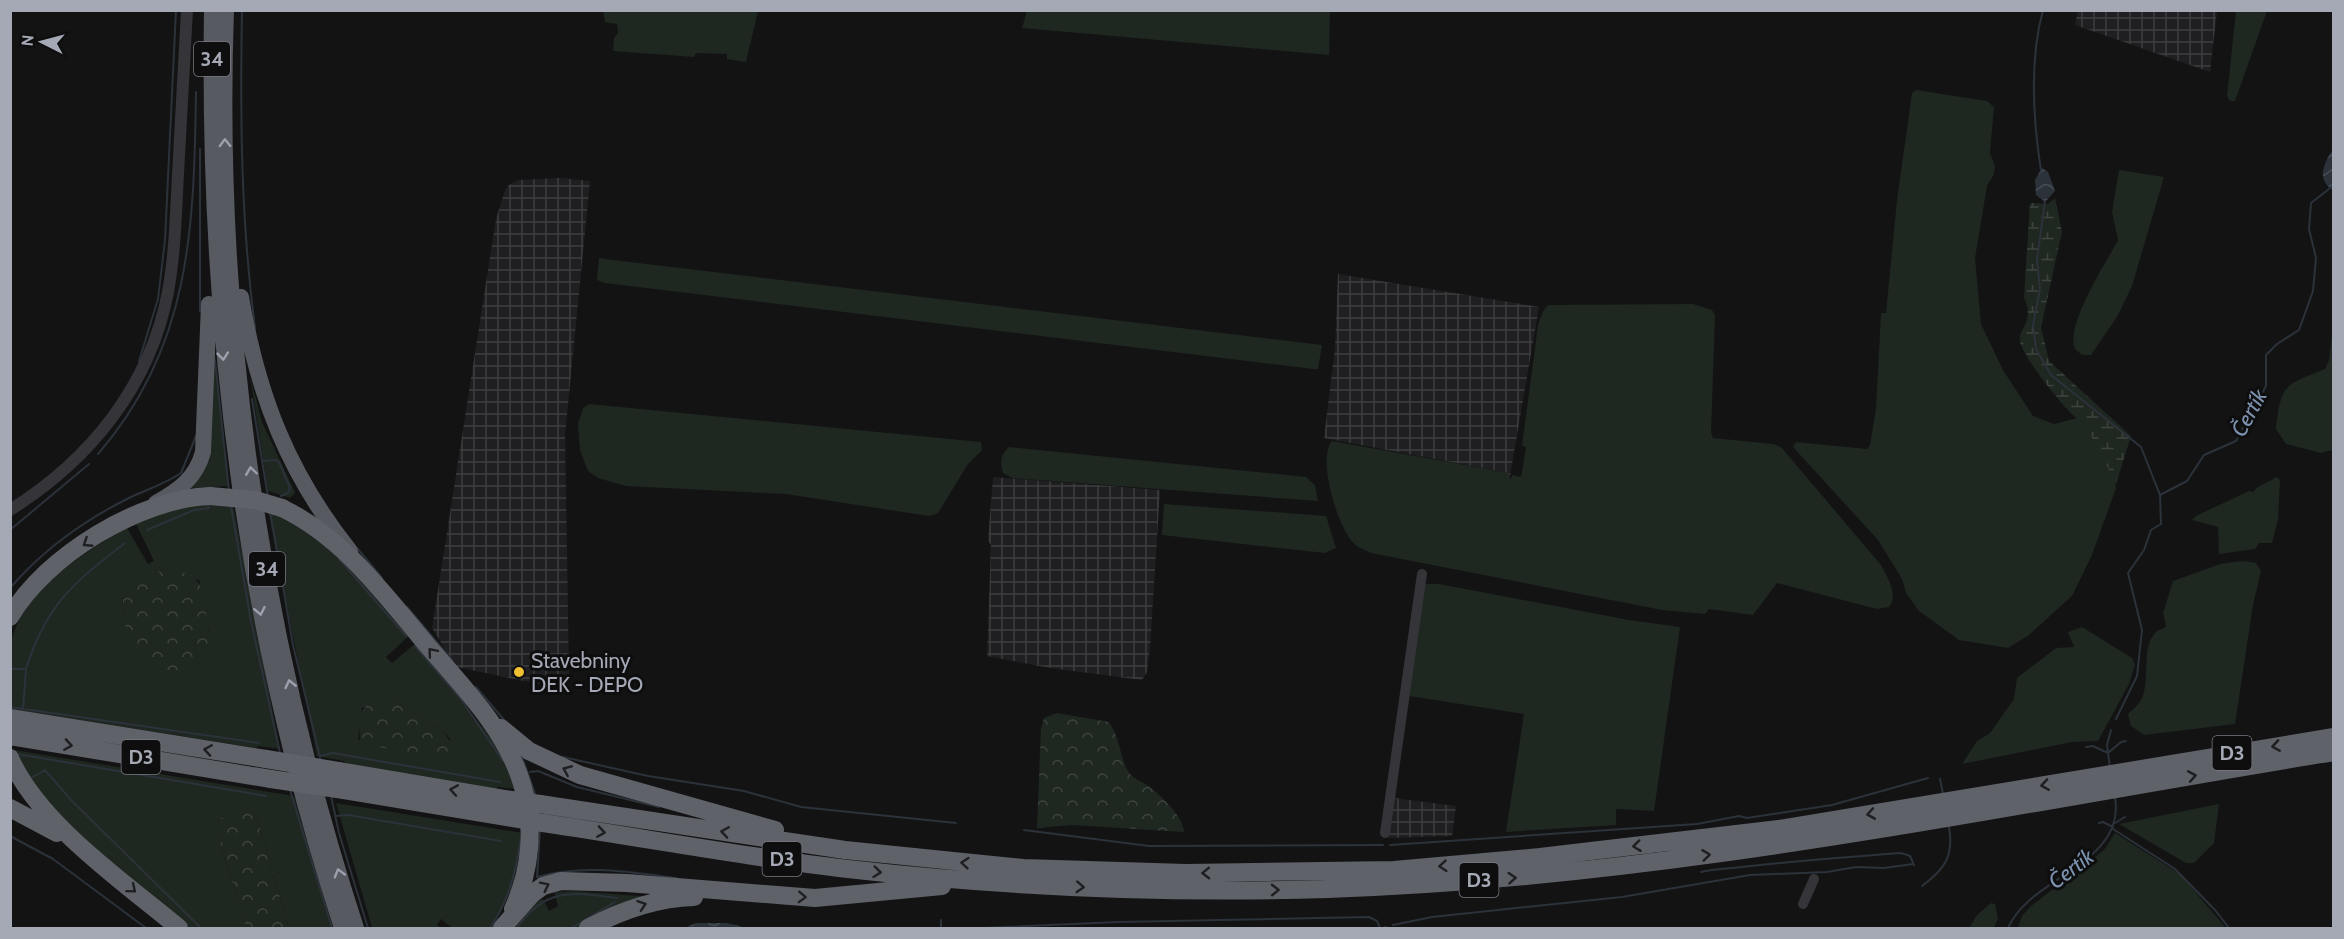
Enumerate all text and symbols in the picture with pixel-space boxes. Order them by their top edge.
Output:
north arrow [12,12,72,72]
text: N [18,34,38,47]
road number: 34 [194,42,230,76]
one-way arrow [219,139,231,148]
one-way arrow [216,351,229,360]
water label: Čertík [2225,384,2273,441]
one-way arrow [246,467,258,476]
one-way arrow [83,535,93,547]
road number: 34 [249,552,285,586]
one-way arrow [253,605,266,615]
one-way arrow [429,648,440,659]
place label: Stavebniny DEK - DEPO [531,648,643,697]
marker: Stavebniny DEK - DEPO [512,665,526,679]
one-way arrow [285,679,298,689]
road number: D3 [2212,736,2252,770]
one-way arrow [64,739,73,751]
one-way arrow [2271,739,2281,752]
road number: D3 [122,740,160,774]
one-way arrow [204,744,214,757]
one-way arrow [562,765,573,777]
one-way arrow [2187,770,2197,782]
one-way arrow [2040,778,2050,791]
one-way arrow [449,785,458,797]
one-way arrow [1867,807,1876,819]
one-way arrow [596,825,606,837]
one-way arrow [721,827,730,839]
one-way arrow [1632,839,1641,852]
road number: D3 [762,842,802,876]
water label: Čertík [2043,843,2100,895]
one-way arrow [1701,850,1710,862]
one-way arrow [960,857,969,870]
one-way arrow [1438,859,1447,872]
road number: D3 [1460,863,1498,897]
one-way arrow [872,865,882,878]
one-way arrow [1201,867,1210,879]
one-way arrow [334,868,346,878]
one-way arrow [1507,872,1516,885]
one-way arrow [1076,880,1085,893]
one-way arrow [125,881,136,892]
one-way arrow [539,882,550,894]
one-way arrow [1271,884,1280,896]
one-way arrow [797,891,806,904]
one-way arrow [636,900,646,912]

